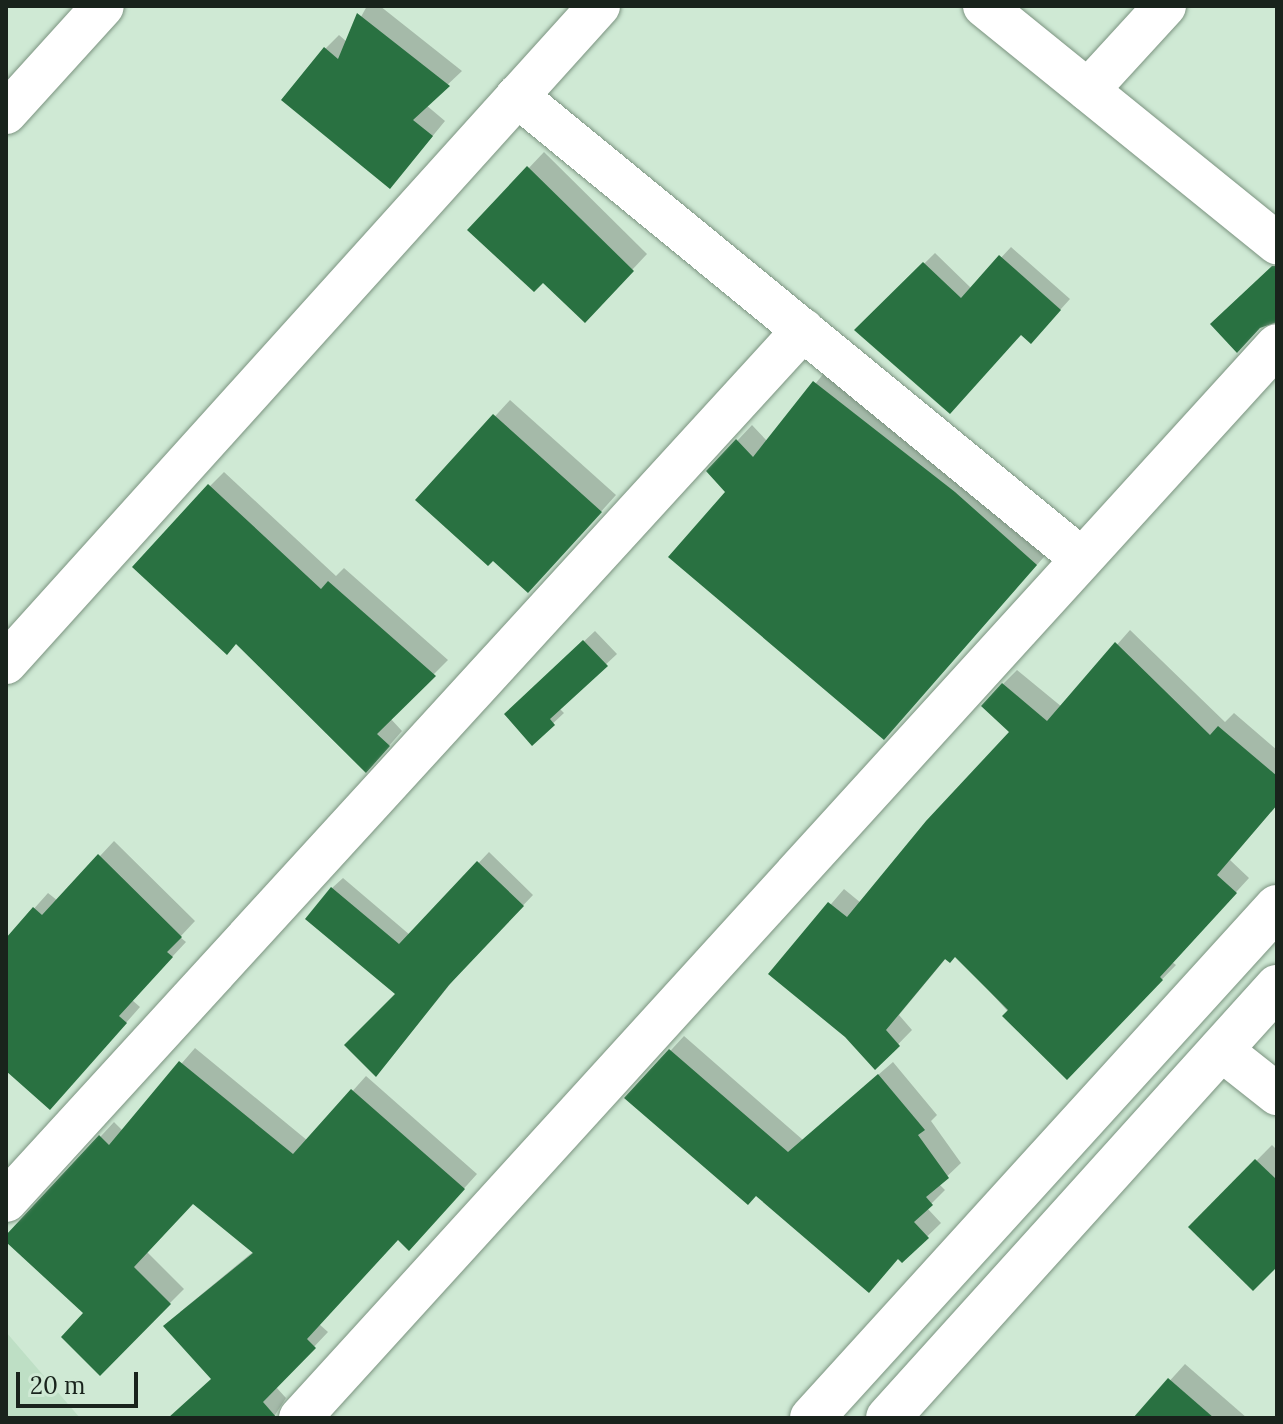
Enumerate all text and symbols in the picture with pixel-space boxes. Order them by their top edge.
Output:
scale bar [20,1356,142,1406]
text: 20 m [30,1370,86,1401]

